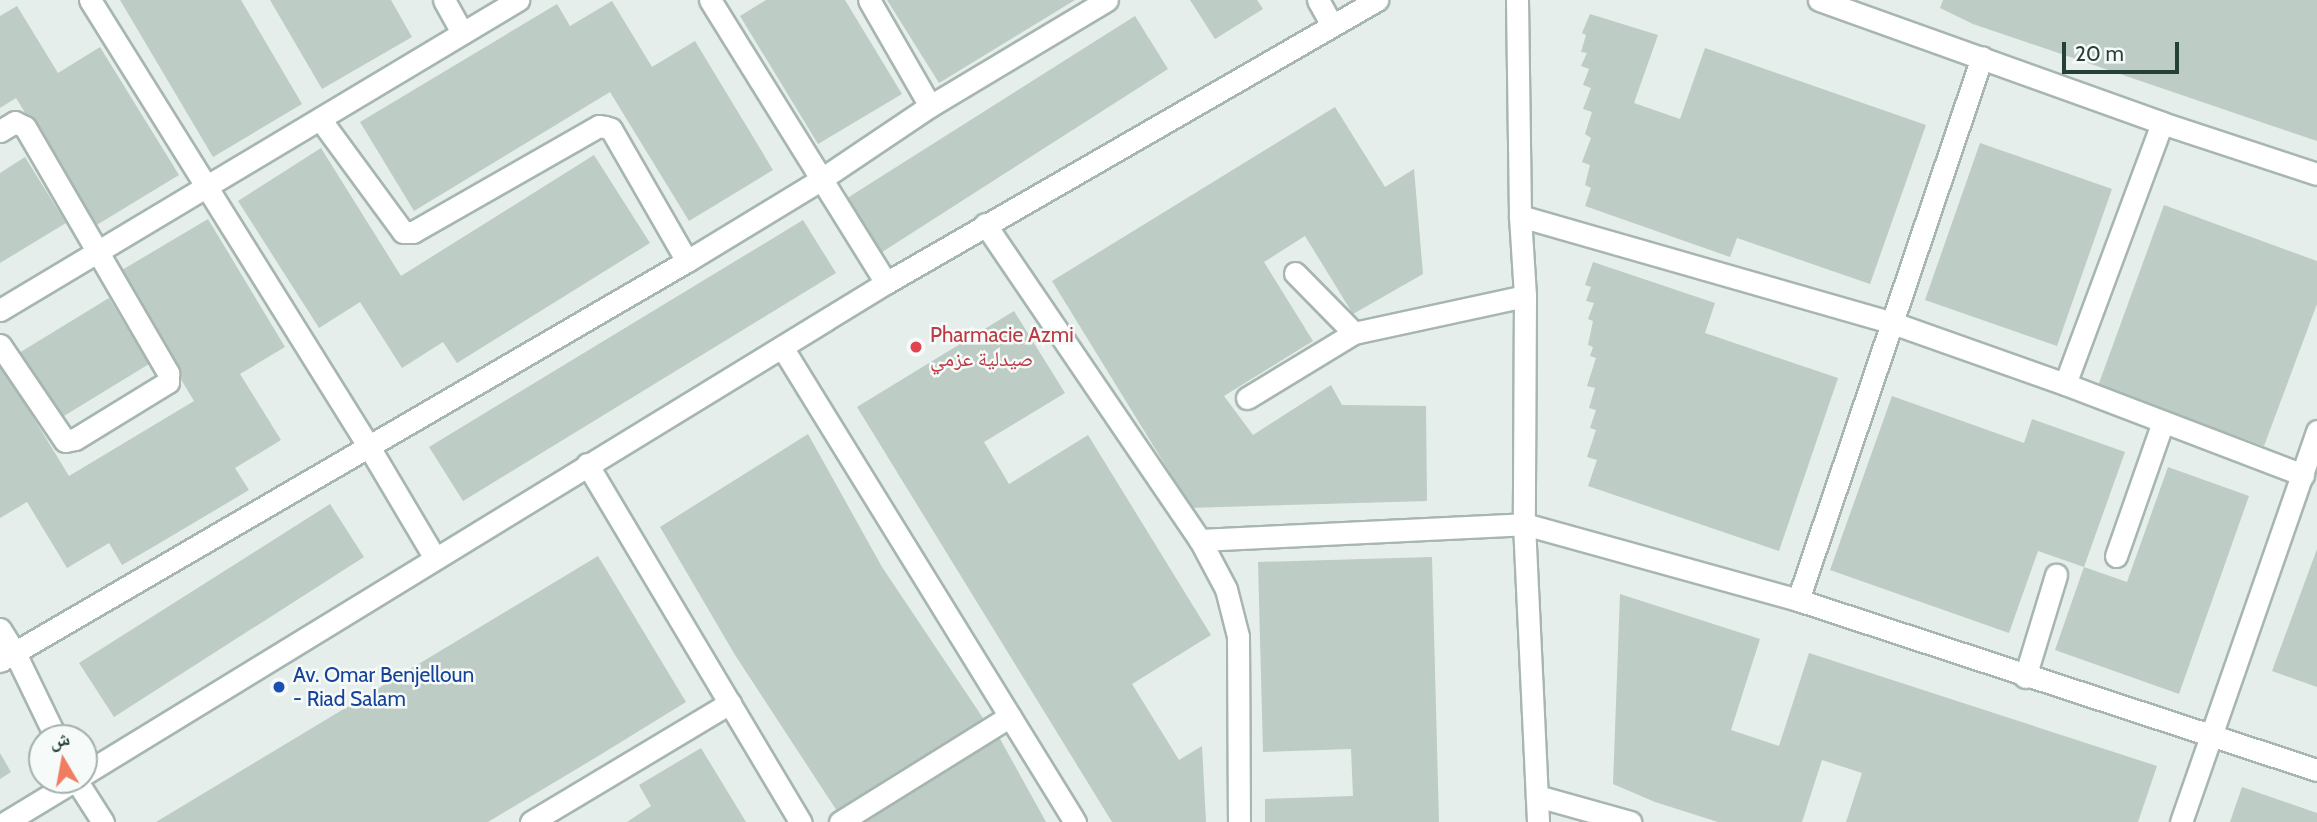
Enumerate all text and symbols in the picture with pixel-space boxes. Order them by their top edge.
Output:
scale bar [2065,28,2182,72]
text: 20 m [2075,41,2124,66]
place label: Pharmacie Azmi صيدلية عزمي [930,322,1074,372]
marker: Pharmacie Azmi صيدلية عزمي [908,339,924,355]
place label: Av. Omar Benjelloun - Riad Salam [293,662,474,712]
marker: Av. Omar Benjelloun - Riad Salam [271,679,287,695]
north arrow [28,724,98,794]
text: ش [48,727,72,753]

